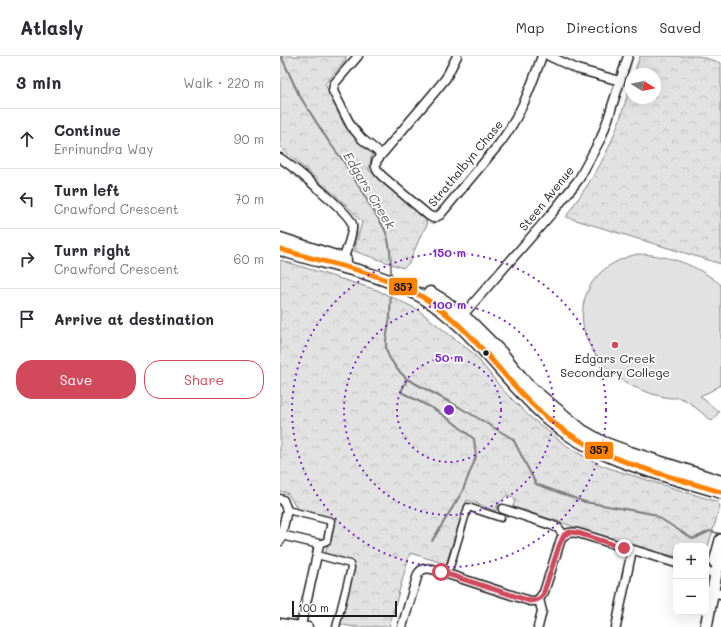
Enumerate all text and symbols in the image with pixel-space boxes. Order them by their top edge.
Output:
text: Atlasly [20,15,83,40]
text: Map [516,18,544,37]
text: Directions [566,18,637,37]
text: Saved [659,18,701,37]
north arrow [625,68,661,104]
text: 3 min [16,71,61,93]
text: Walk · 220 m [183,74,264,91]
street label: Strathalbyn Chase [424,116,506,210]
text: Continue [54,120,121,140]
icon: ahead [16,128,38,150]
text: 90 m [234,130,264,147]
text: Errinundra Way [54,140,153,157]
water label: Edgars Creek [340,148,400,233]
street label: Steen Avenue [515,162,577,234]
text: Turn left [54,180,119,200]
icon: left [16,188,38,210]
text: 70 m [234,190,264,207]
text: Crawford Crescent [54,200,178,217]
text: Turn right [54,240,131,260]
text: 150 m [432,244,466,260]
icon: right [16,248,38,270]
text: 60 m [234,250,264,267]
text: Crawford Crescent [54,260,178,277]
line badge: 357 [388,277,418,296]
text: 357 [393,279,413,294]
text: 100 m [432,296,466,312]
icon: arrive [16,308,38,330]
text: Arrive at destination [54,309,214,329]
marker: Edgars Creek Secondary College [610,340,620,350]
unlabelled marker [481,348,491,358]
text: 50 m [435,349,463,365]
place label: Edgars Creek Secondary College [560,350,670,380]
button: Save [16,360,136,399]
button: Share [144,360,264,399]
centre of rings [442,403,456,417]
line badge: 357 [584,441,614,460]
text: 357 [589,442,609,457]
route end [615,539,633,557]
map controls [673,543,709,615]
button: + [673,543,709,579]
route start [432,563,450,581]
button: − [673,579,709,615]
scale bar [292,599,397,618]
text: 100 m [298,600,329,615]

